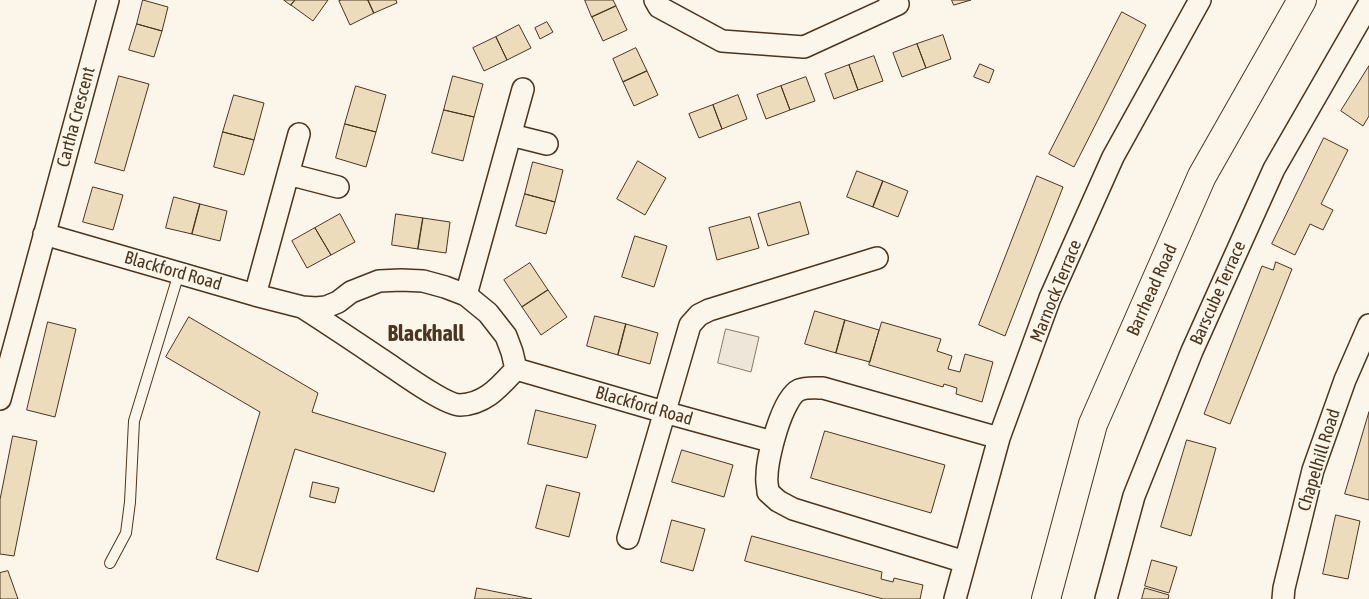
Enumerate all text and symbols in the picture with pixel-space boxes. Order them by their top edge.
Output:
street label: Cartha Crescent [52,64,100,170]
street label: Marnock Terrace [1026,237,1086,345]
street label: Barscube Terrace [1185,238,1251,348]
street label: Barrhead Road [1122,241,1182,339]
street label: Blackford Road [122,247,224,295]
district label: Blackhall [388,321,464,347]
street label: Blackford Road [593,382,695,430]
street label: Chapelhill Road [1293,406,1345,514]

